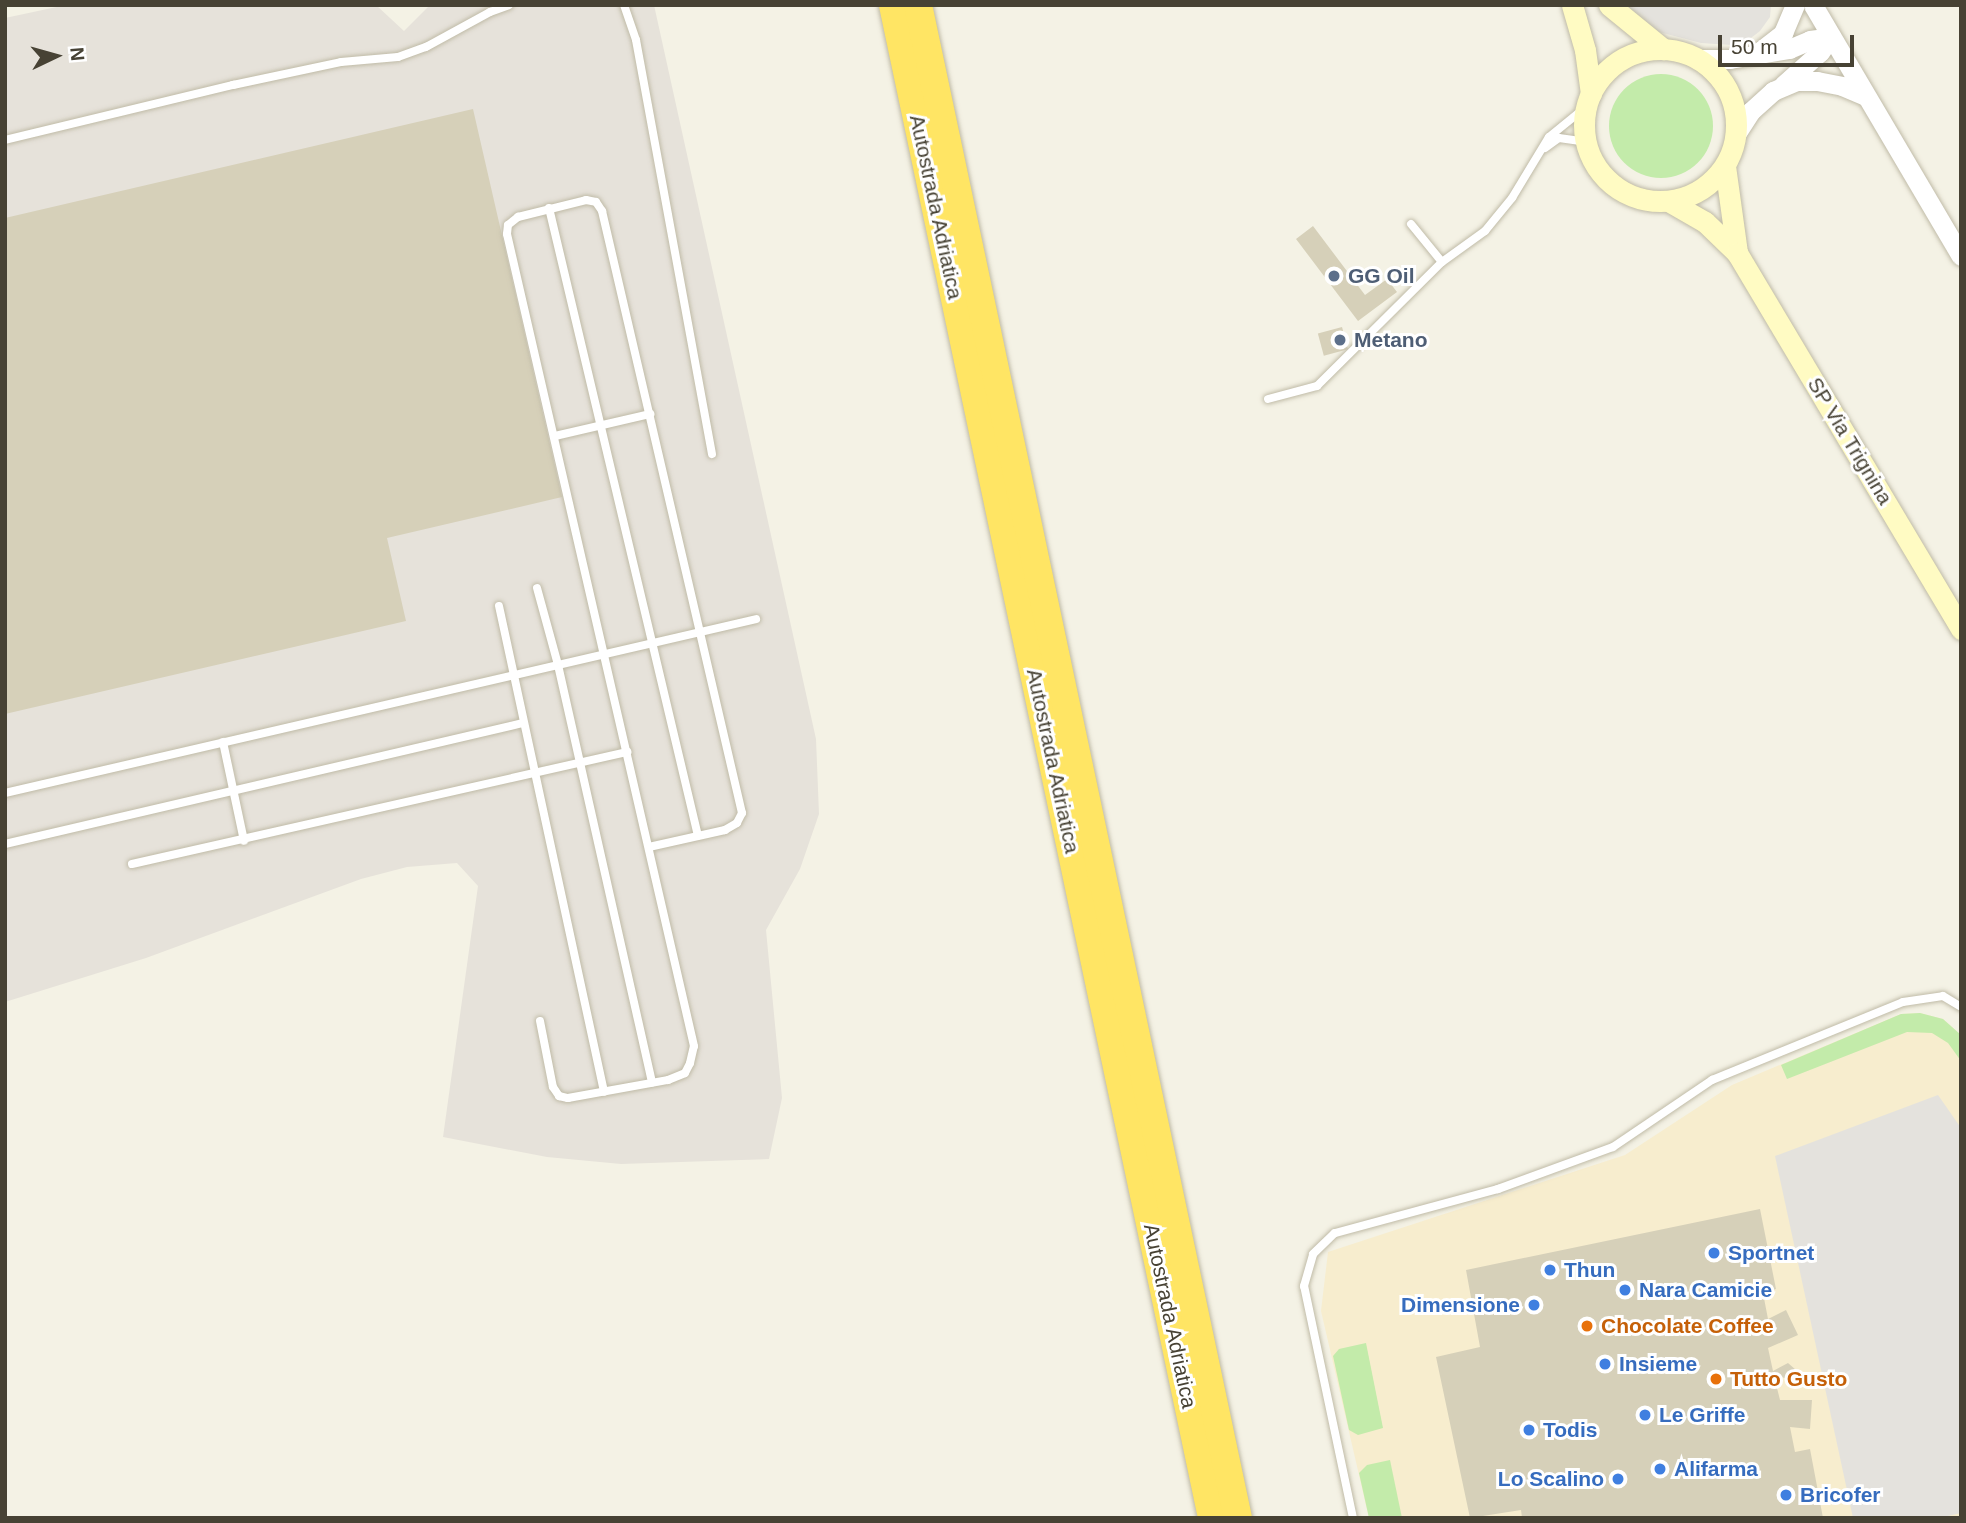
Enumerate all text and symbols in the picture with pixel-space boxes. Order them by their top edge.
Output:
north arrow [21,21,91,91]
scale bar [1721,21,1857,65]
text: 50 m [1731,35,1778,58]
text: N [66,46,88,62]
street label: Autostrada Adriatica [904,112,968,302]
place label: GG Oil [1348,263,1415,289]
marker: GG Oil [1326,268,1342,284]
place label: Metano [1354,327,1428,353]
marker: Metano [1332,332,1348,348]
street label: SP Via Trignina [1802,372,1898,510]
street label: Autostrada Adriatica [1021,666,1085,856]
street label: Autostrada Adriatica [1138,1221,1202,1411]
place label: Sportnet [1728,1240,1814,1266]
marker: Sportnet [1706,1245,1722,1261]
place label: Thun [1564,1257,1615,1283]
marker: Thun [1542,1262,1558,1278]
place label: Nara Camicie [1639,1277,1772,1303]
marker: Nara Camicie [1617,1282,1633,1298]
place label: Dimensione [1401,1292,1520,1318]
marker: Dimensione [1526,1297,1542,1313]
place label: Chocolate Coffee [1601,1313,1774,1339]
marker: Chocolate Coffee [1579,1318,1595,1334]
place label: Insieme [1619,1351,1697,1377]
marker: Insieme [1597,1356,1613,1372]
place label: Tutto Gusto [1730,1366,1847,1392]
marker: Tutto Gusto [1708,1371,1724,1387]
place label: Le Griffe [1659,1402,1745,1428]
marker: Le Griffe [1637,1407,1653,1423]
place label: Todis [1543,1417,1597,1443]
marker: Todis [1521,1422,1537,1438]
place label: Alifarma [1674,1456,1758,1482]
marker: Alifarma [1652,1461,1668,1477]
place label: Lo Scalino [1498,1466,1604,1492]
marker: Lo Scalino [1610,1471,1626,1487]
place label: Bricofer [1800,1482,1881,1508]
marker: Bricofer [1778,1487,1794,1503]

